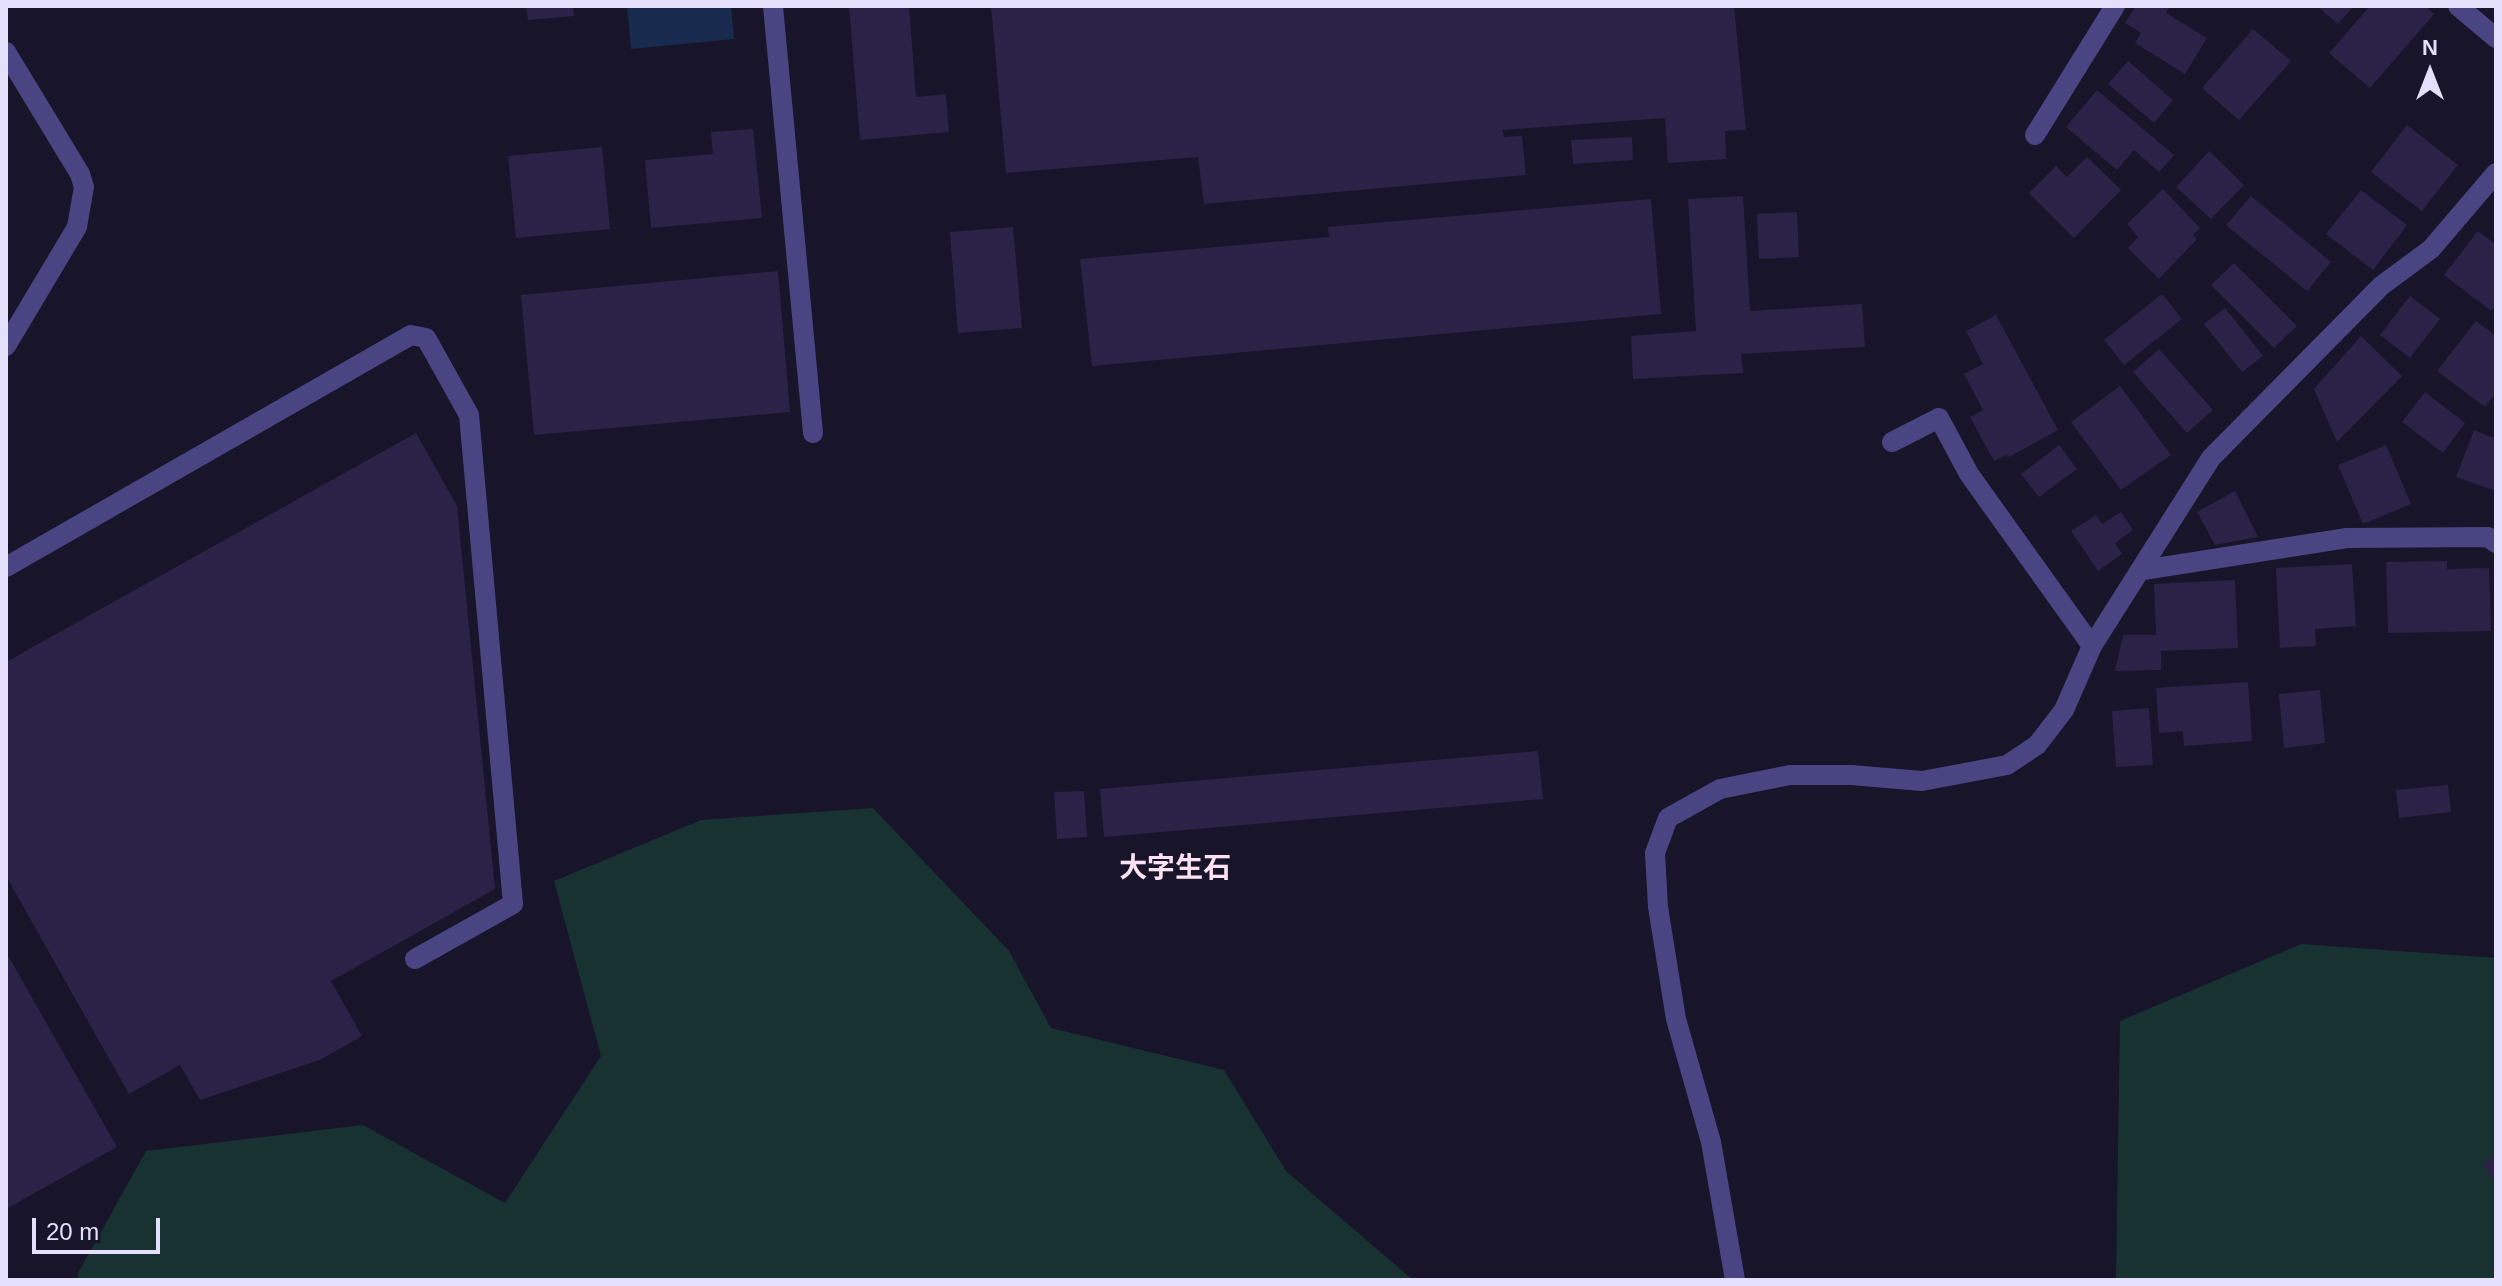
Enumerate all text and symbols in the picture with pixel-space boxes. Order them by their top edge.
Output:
north arrow [2390,32,2470,112]
text: N [2422,35,2438,60]
district label: 大字生石 [1119,852,1231,886]
scale bar [36,1202,164,1252]
text: 20 m [46,1218,99,1245]

